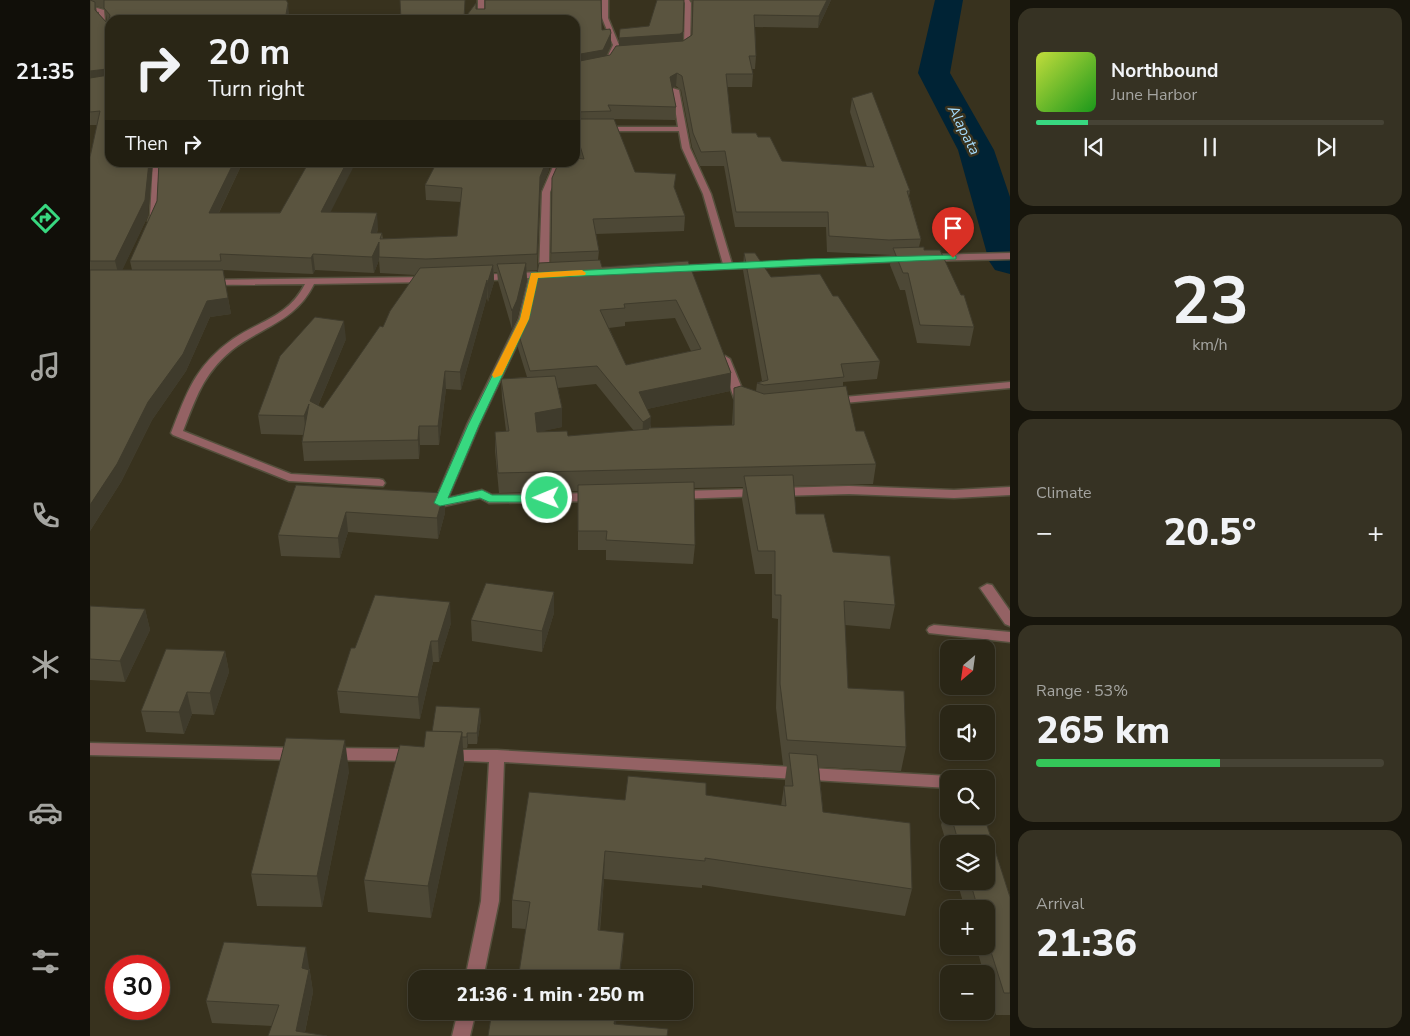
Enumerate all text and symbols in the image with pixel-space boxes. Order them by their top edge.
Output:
text: 20 m [208,29,290,76]
icon: right [125,35,190,100]
text: 21:35 [16,57,74,87]
text: Northbound [1111,58,1218,84]
text: Turn right [208,74,304,104]
text: June Harbor [1111,84,1197,106]
water label: Alapata [943,101,985,158]
icon: right [178,130,206,158]
text: Then [125,131,168,157]
icon: previous [1080,133,1108,161]
icon: pause [1196,133,1224,161]
icon: next [1312,133,1340,161]
icon: directions [28,201,63,236]
pin [932,207,974,258]
icon: arrive [939,214,967,242]
text: 23 [1171,257,1249,346]
text: km/h [1192,334,1228,356]
icon: music [28,349,63,384]
position arrow [520,471,572,523]
text: Climate [1036,482,1091,504]
icon: phone [28,498,63,533]
text: 20.5° [1164,507,1256,558]
text: − [1036,514,1053,552]
text: + [1367,514,1384,552]
north arrow [940,640,995,695]
map controls [940,640,995,1020]
icon: climate [28,647,63,682]
text: Range · 53% [1036,680,1128,702]
button: sound [940,705,995,760]
text: 265 km [1036,705,1170,756]
button: search [940,770,995,825]
icon: car [28,795,63,830]
button: layers [940,835,995,890]
text: Arrival [1036,893,1084,915]
button: + [940,900,995,955]
text: 21:36 [1036,918,1137,969]
icon: filters [28,944,63,979]
speed limit sign: 30 [105,955,170,1020]
button: − [940,965,995,1020]
text: 21:36 · 1 min · 250 m [457,982,644,1008]

